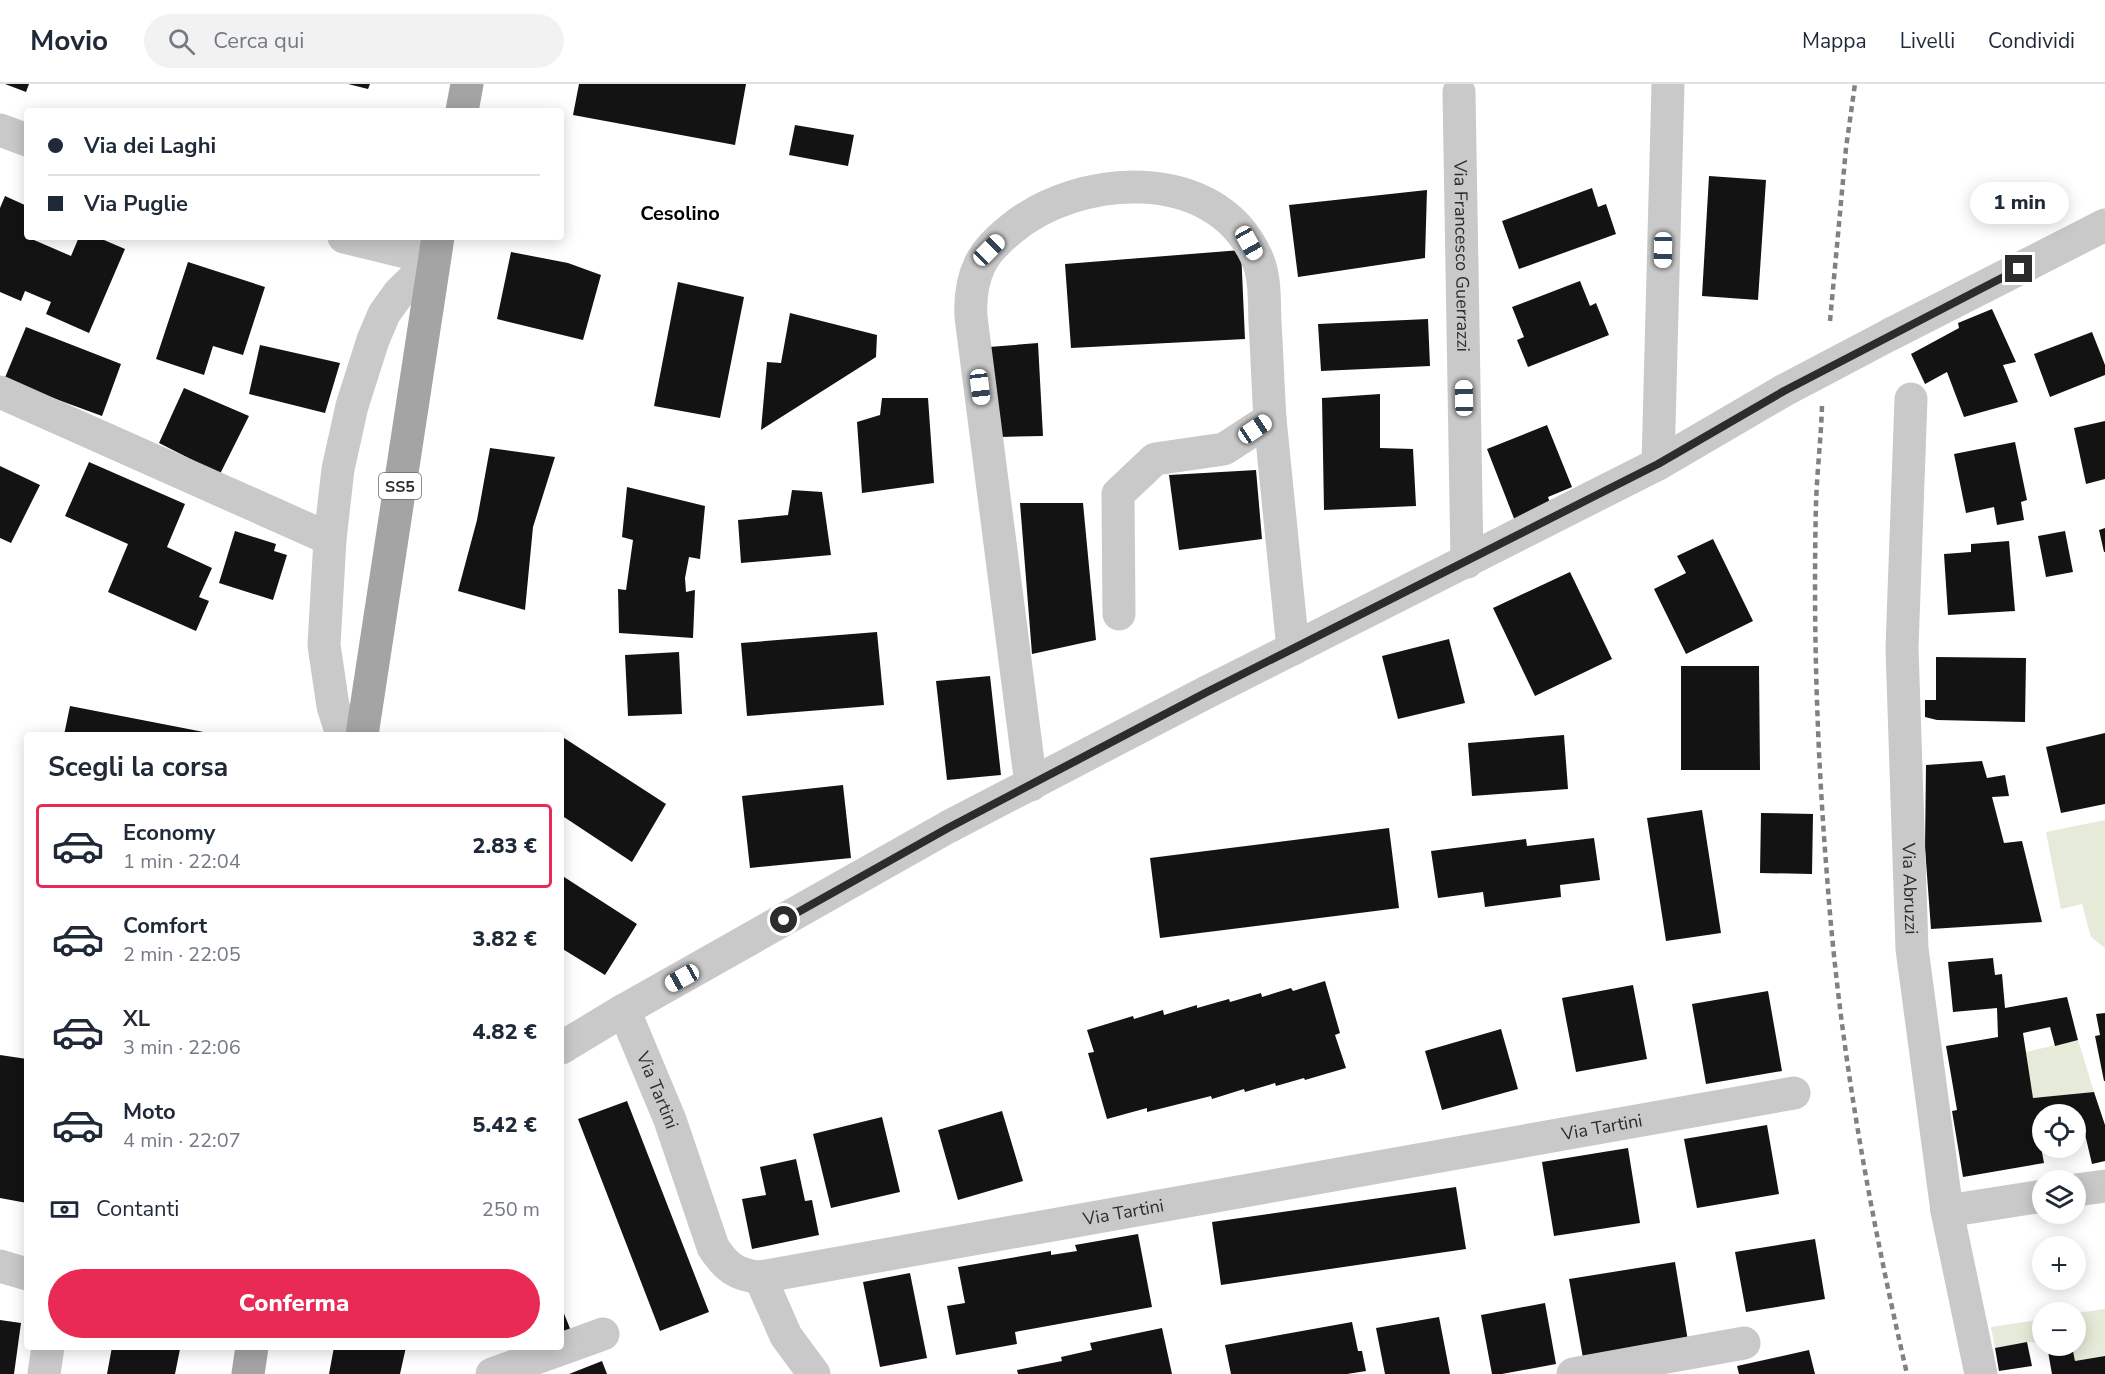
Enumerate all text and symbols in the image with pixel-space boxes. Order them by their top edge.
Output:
search box [144,14,564,68]
text: Movio [30,22,108,60]
icon: search [165,25,198,58]
text: Cerca qui [213,26,304,56]
text: Mappa [1802,27,1867,55]
text: Livelli [1900,27,1955,55]
text: Condividi [1988,27,2075,55]
text: Via dei Laghi [84,131,216,161]
street label: Via Francesco Guerrazzi [1448,159,1475,352]
callout: 1 min [1970,182,2068,224]
text: Via Puglie [84,189,188,219]
text: 1 min [1993,189,2046,216]
district label: Cesolino [640,200,720,227]
car [1232,223,1266,263]
car [970,231,1008,269]
car [1654,232,1672,268]
route end [2005,255,2032,282]
car [969,368,991,406]
car [1455,380,1473,416]
car [1235,411,1275,447]
road number: SS5 [379,473,421,499]
text: Scegli la corsa [48,749,228,786]
text: Economy [123,818,215,848]
icon: car [51,819,105,873]
text: 2.83 € [472,831,537,861]
street label: Via Abruzzi [1896,841,1924,935]
text: 1 min · 22:04 [123,848,241,875]
route start [770,906,797,933]
text: Comfort [123,911,207,941]
icon: car [51,912,105,966]
text: 3.82 € [472,924,537,954]
text: 2 min · 22:05 [123,941,241,968]
car [662,961,702,995]
text: XL [123,1004,150,1034]
icon: car [51,1005,105,1059]
text: 4.82 € [472,1017,537,1047]
text: 3 min · 22:06 [123,1034,241,1061]
street label: Via Tartini [630,1047,684,1132]
text: Moto [123,1097,176,1127]
icon: car [51,1098,105,1152]
map controls [2032,1104,2086,1356]
button: locate [2032,1104,2086,1158]
street label: Via Tartini [1559,1108,1644,1146]
text: 5.42 € [472,1110,537,1140]
text: 4 min · 22:07 [123,1127,241,1154]
button: layers [2032,1170,2086,1224]
icon: cash [48,1193,81,1226]
street label: Via Tartini [1080,1193,1166,1231]
text: Contanti [96,1194,179,1224]
text: 250 m [482,1196,540,1223]
button: + [2032,1236,2086,1290]
button: Conferma [48,1269,540,1338]
button: − [2032,1302,2086,1356]

